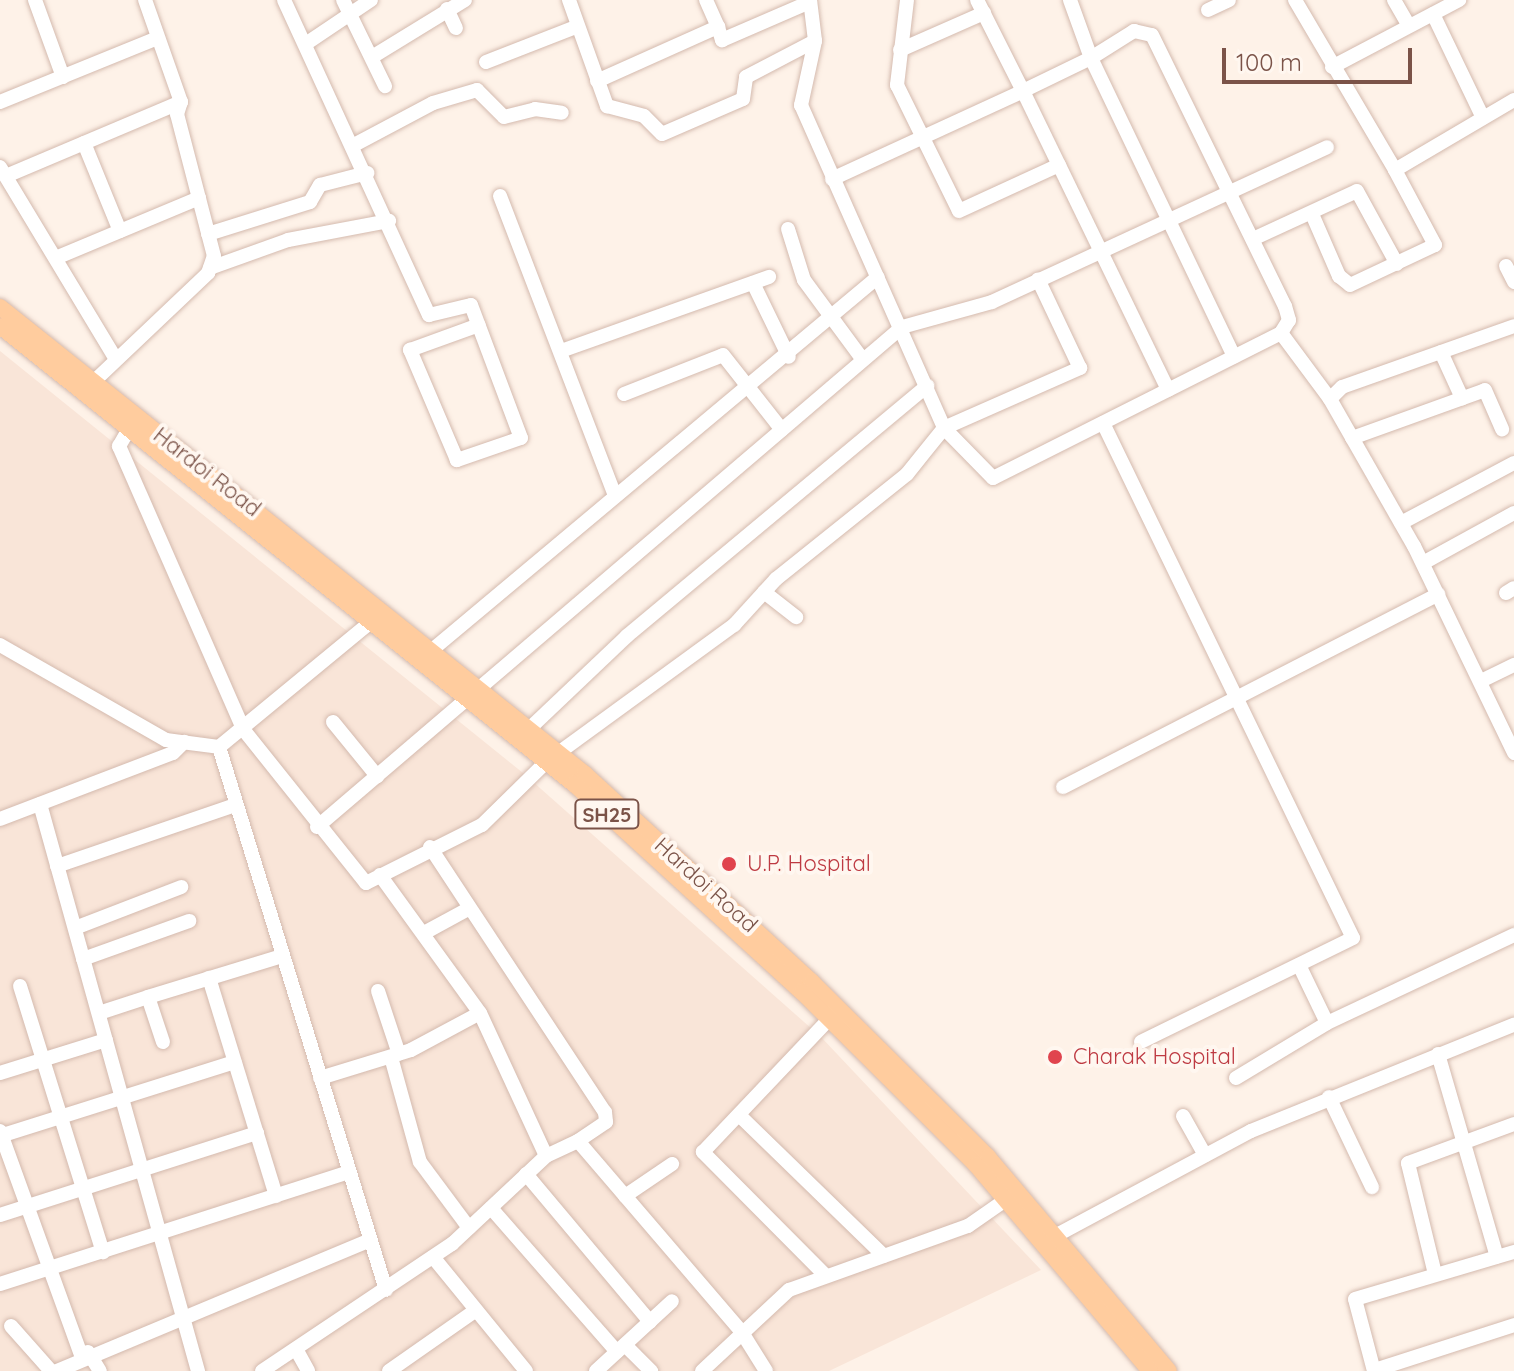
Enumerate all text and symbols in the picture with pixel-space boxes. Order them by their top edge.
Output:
scale bar [1226,32,1416,82]
text: 100 m [1236,47,1302,77]
street label: Hardoi Road [148,422,266,522]
road number: SH25 [573,798,641,830]
street label: Hardoi Road [649,832,763,938]
place label: U.P. Hospital [747,851,871,877]
marker: U.P. Hospital [718,853,740,875]
place label: Charak Hospital [1073,1044,1236,1070]
marker: Charak Hospital [1044,1046,1066,1068]

